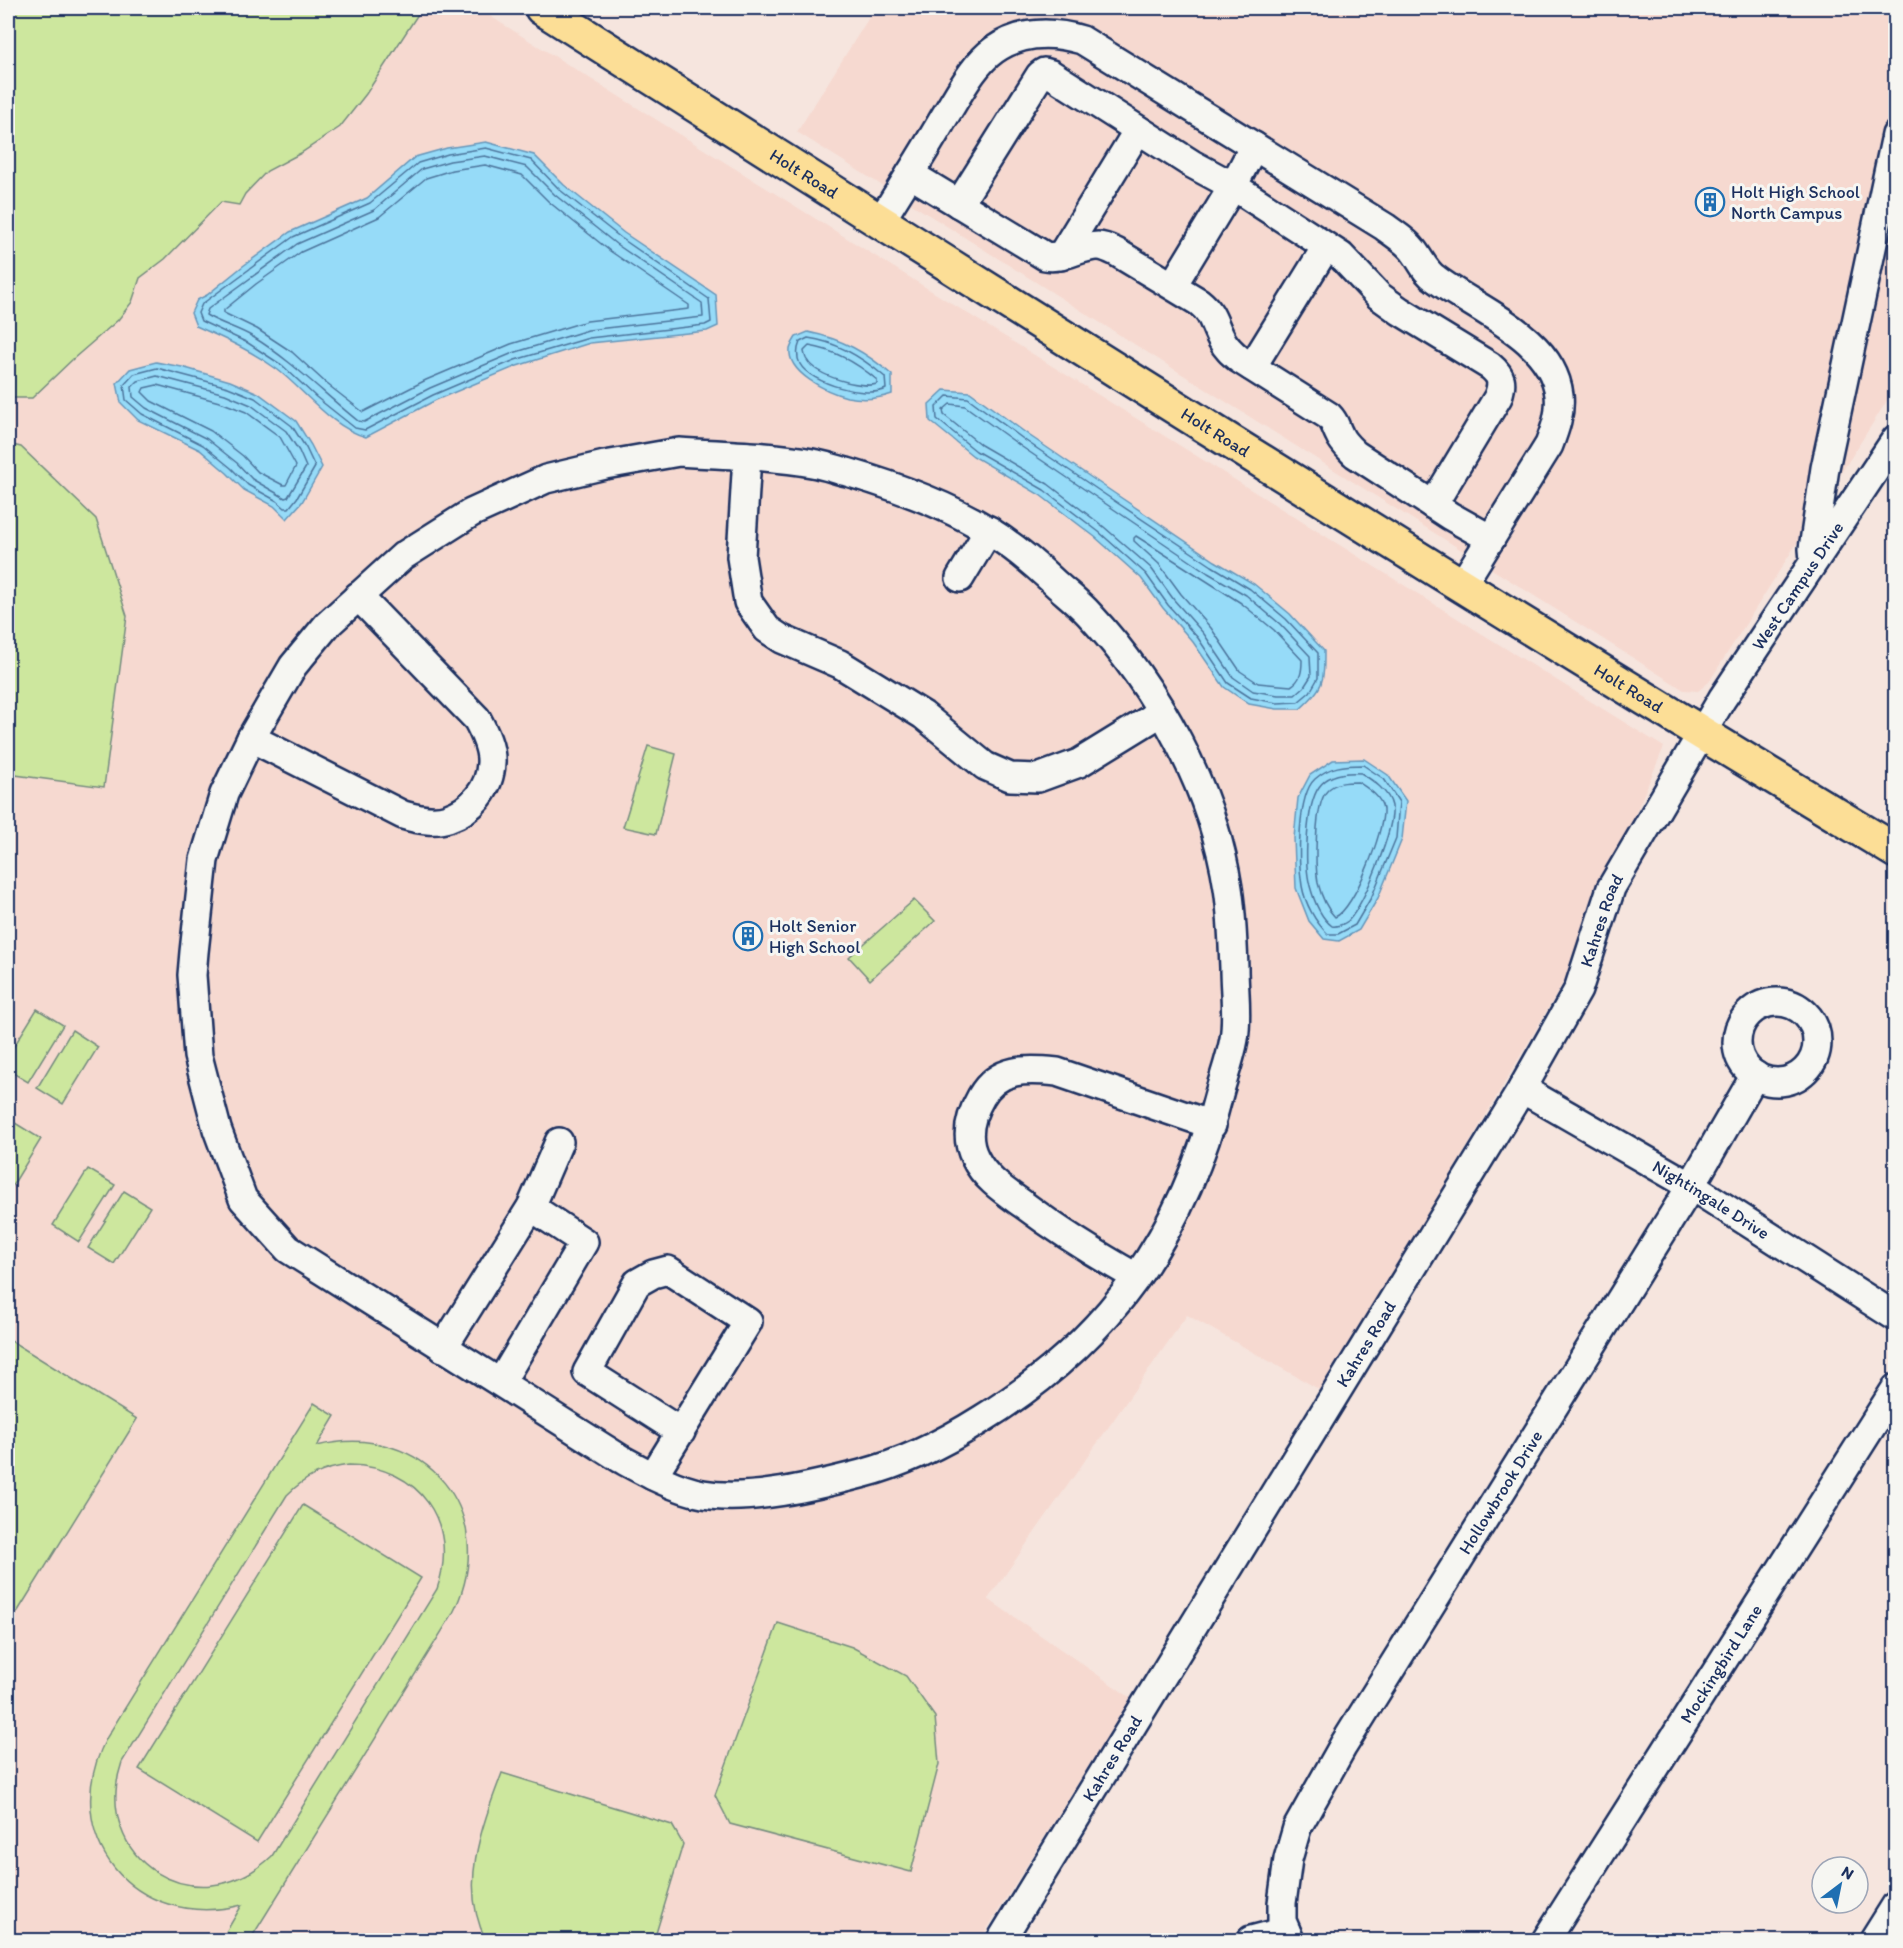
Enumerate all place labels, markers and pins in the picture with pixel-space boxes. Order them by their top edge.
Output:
place label: Holt High School North Campus [1731,181,1860,224]
building icon: Holt High School North Campus [1694,186,1726,218]
place label: Holt Senior High School [769,915,860,958]
building icon: Holt Senior High School [732,920,764,952]

